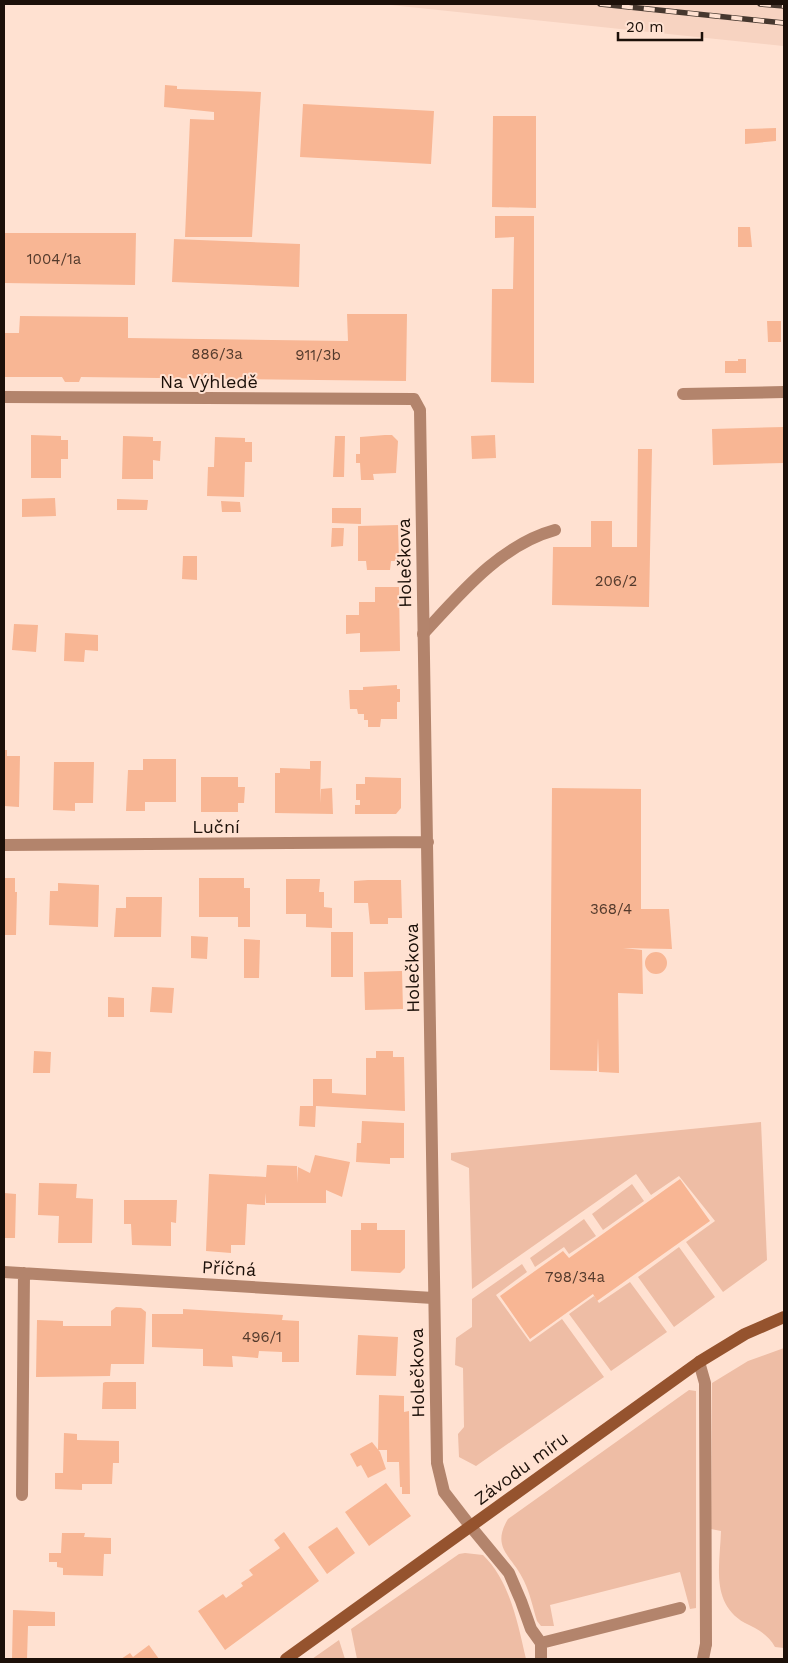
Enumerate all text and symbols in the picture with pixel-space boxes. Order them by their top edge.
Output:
scale bar [618,10,702,42]
text: 20 m [626,18,664,36]
house number: 1004/1a [27,250,82,268]
house number: 886/3a [191,345,243,363]
house number: 911/3b [295,346,341,364]
street label: Na Výhledě [160,371,258,392]
street label: Holečkova [393,518,415,608]
house number: 206/2 [595,572,637,590]
street label: Luční [192,816,240,837]
house number: 368/4 [590,900,632,918]
street label: Holečkova [401,923,423,1013]
street label: Příčná [201,1256,257,1280]
house number: 798/34a [545,1268,605,1286]
house number: 496/1 [242,1328,282,1346]
street label: Holečkova [406,1328,428,1418]
street label: Závodu míru [470,1427,572,1509]

